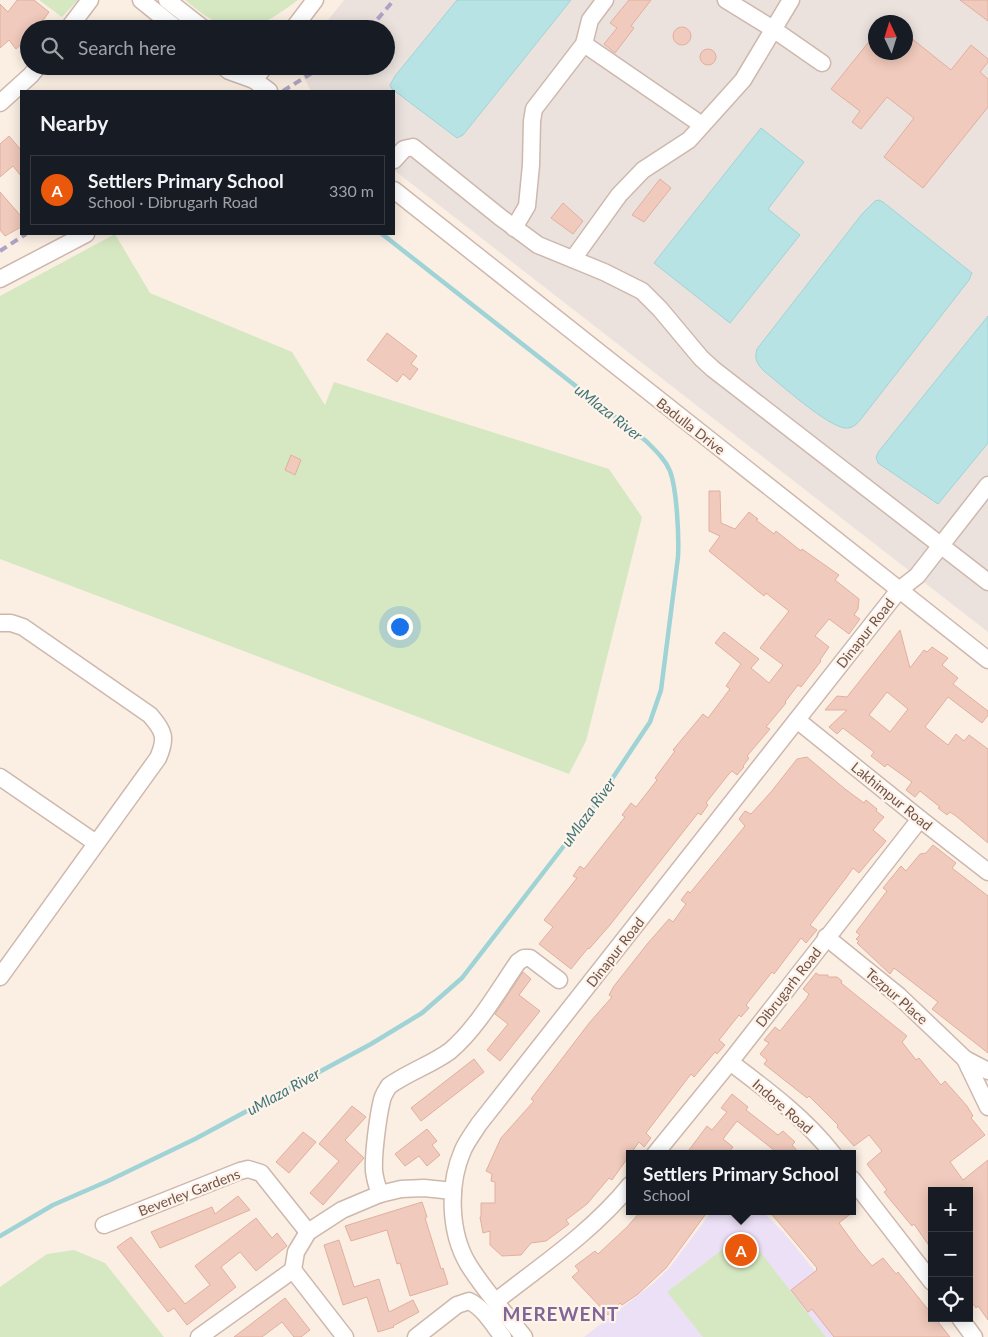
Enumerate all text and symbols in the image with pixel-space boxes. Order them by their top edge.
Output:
north arrow [868,15,913,60]
search box [20,20,395,75]
icon: search [38,34,66,62]
text: Search here [78,36,176,59]
text: Nearby [40,110,108,135]
text: Settlers Primary School [88,169,284,192]
text: A [51,181,63,200]
text: 330 m [329,181,374,200]
text: School · Dibrugarh Road [88,192,258,211]
water label: uMlaza River [572,380,647,444]
street label: Badulla Drive [653,394,729,458]
street label: Dinapur Road [833,595,897,671]
your location [387,614,413,640]
street label: Lakhimpur Road [848,758,936,834]
water label: uMlaza River [557,773,619,850]
street label: Dinapur Road [583,914,647,990]
street label: Dibrugarh Road [752,944,824,1030]
street label: Tezpur Place [862,964,932,1028]
water label: uMlaza River [243,1063,323,1118]
street label: Indore Road [749,1075,817,1137]
popup [626,1150,856,1215]
text: Settlers Primary School [643,1162,839,1185]
street label: Beverley Gardens [136,1165,242,1219]
text: School [643,1185,690,1204]
map controls [928,1187,973,1322]
button: + [928,1187,973,1232]
pin: A [725,1231,757,1269]
button: − [928,1232,973,1277]
button: locate [928,1277,973,1322]
district label: MEREWENT [503,1302,619,1325]

